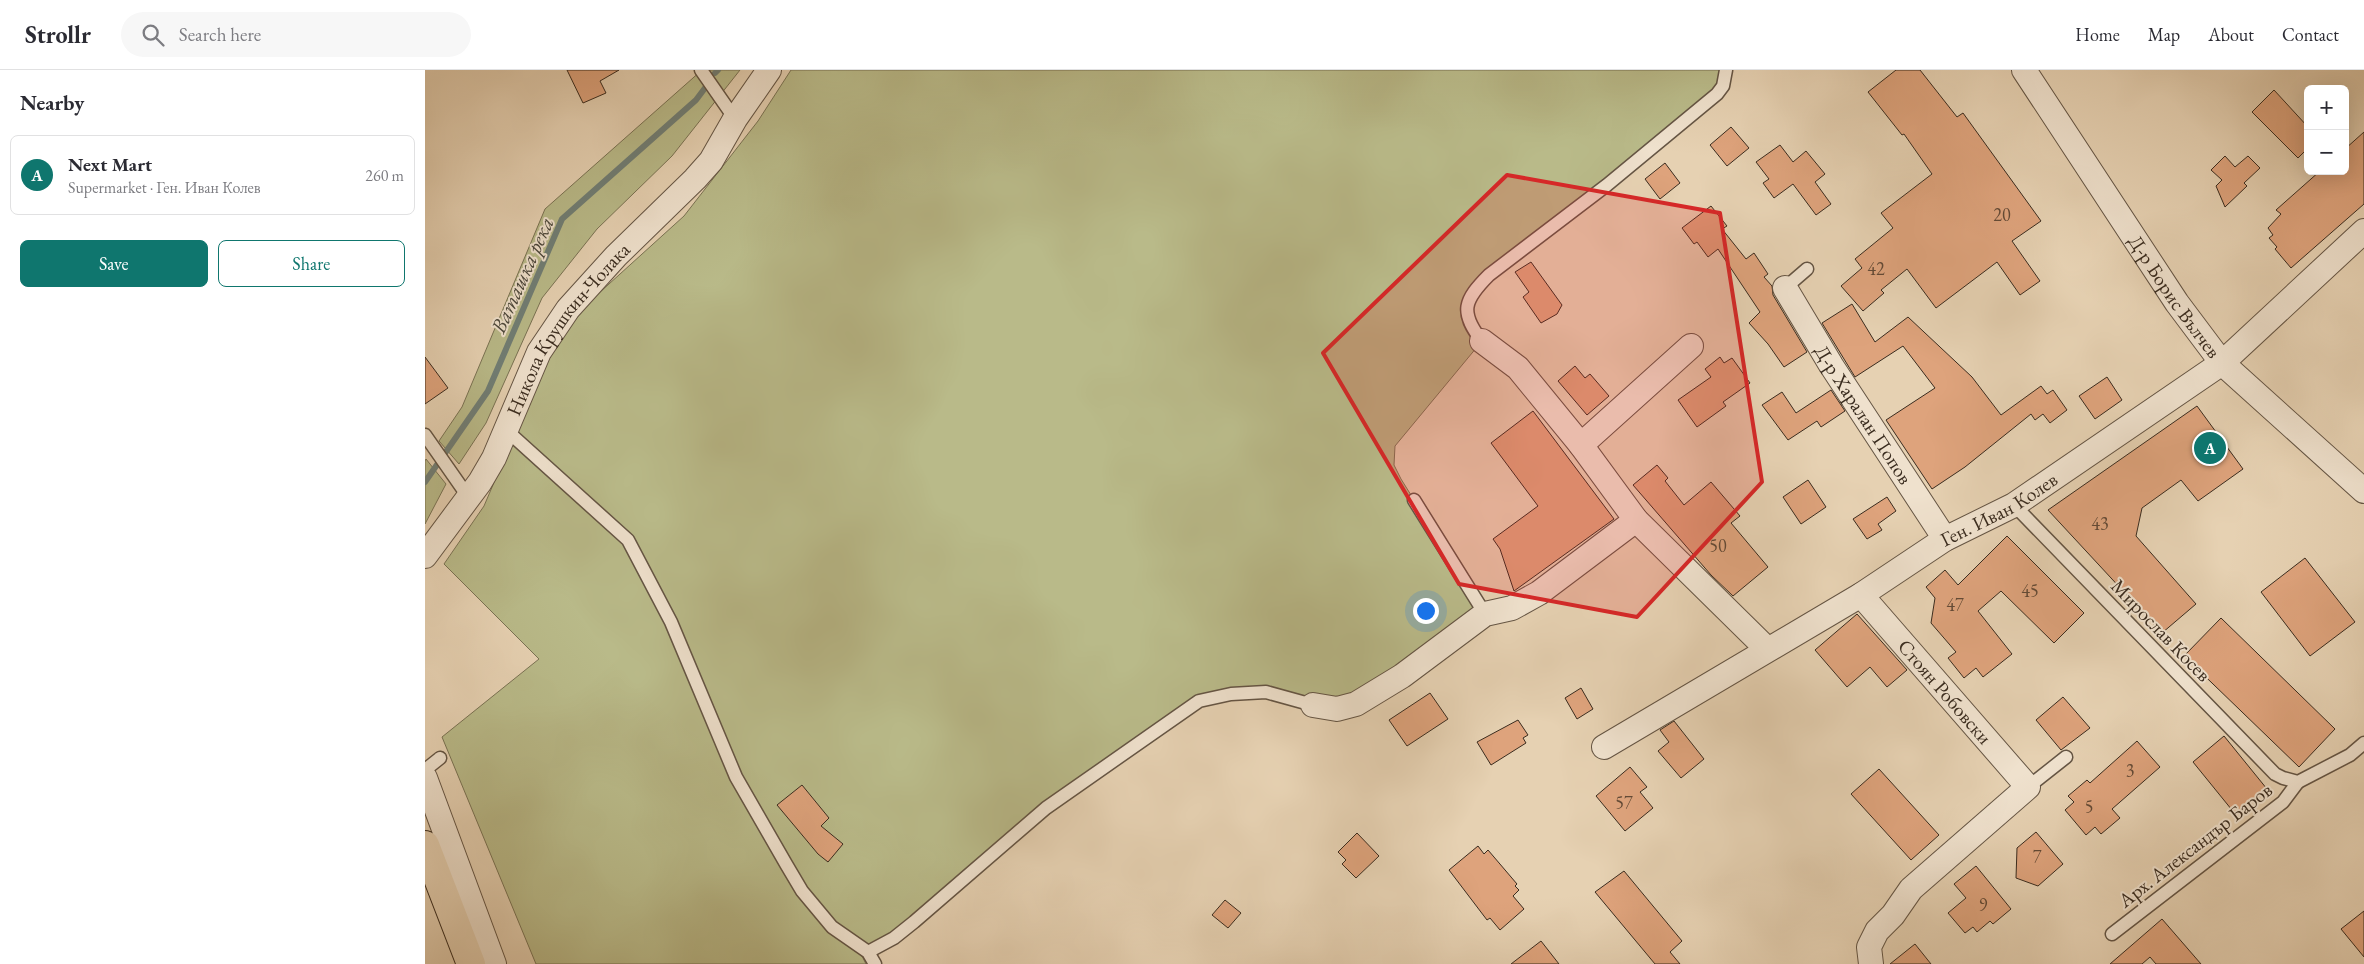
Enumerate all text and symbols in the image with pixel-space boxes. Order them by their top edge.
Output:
search box [121,12,471,57]
text: Strollr [25,19,91,50]
icon: search [139,21,167,49]
text: Search here [179,22,261,47]
text: Home [2075,23,2120,46]
text: Map [2148,23,2180,46]
text: About [2208,23,2254,46]
text: Contact [2282,23,2339,46]
map controls [2304,85,2349,175]
button: + [2304,85,2349,130]
text: Nearby [20,89,84,116]
button: − [2304,130,2349,175]
text: Next Mart [68,152,152,177]
text: A [31,165,43,186]
text: 260 m [365,165,404,186]
text: Supermarket · Ген. Иван Колев [68,177,261,198]
house number: 20 [1993,203,2011,226]
water label: Ваташка река [484,213,560,338]
street label: Д-р Борис Вълчев [2123,230,2227,363]
street label: Никола Крушкин-Чолака [500,237,635,420]
button: Save [20,240,208,287]
button: Share [218,240,405,287]
house number: 42 [1867,257,1885,280]
street label: Д-р Харалан Попов [1809,340,1919,489]
pin: A [2194,429,2226,467]
street label: Ген. Иван Колев [1936,466,2062,552]
house number: 43 [2091,512,2109,535]
house number: 50 [1709,534,1727,557]
street label: Мирослав Косев [2105,573,2217,687]
house number: 45 [2021,579,2039,602]
house number: 47 [1946,593,1964,616]
your location [1413,598,1439,624]
street label: Стоян Робовски [1892,634,1998,750]
house number: 3 [2126,759,2134,782]
street label: Арх. Александър Баров [2112,777,2277,914]
house number: 57 [1615,791,1633,814]
house number: 5 [2085,795,2093,818]
house number: 7 [2033,845,2042,868]
house number: 9 [1979,893,1988,916]

